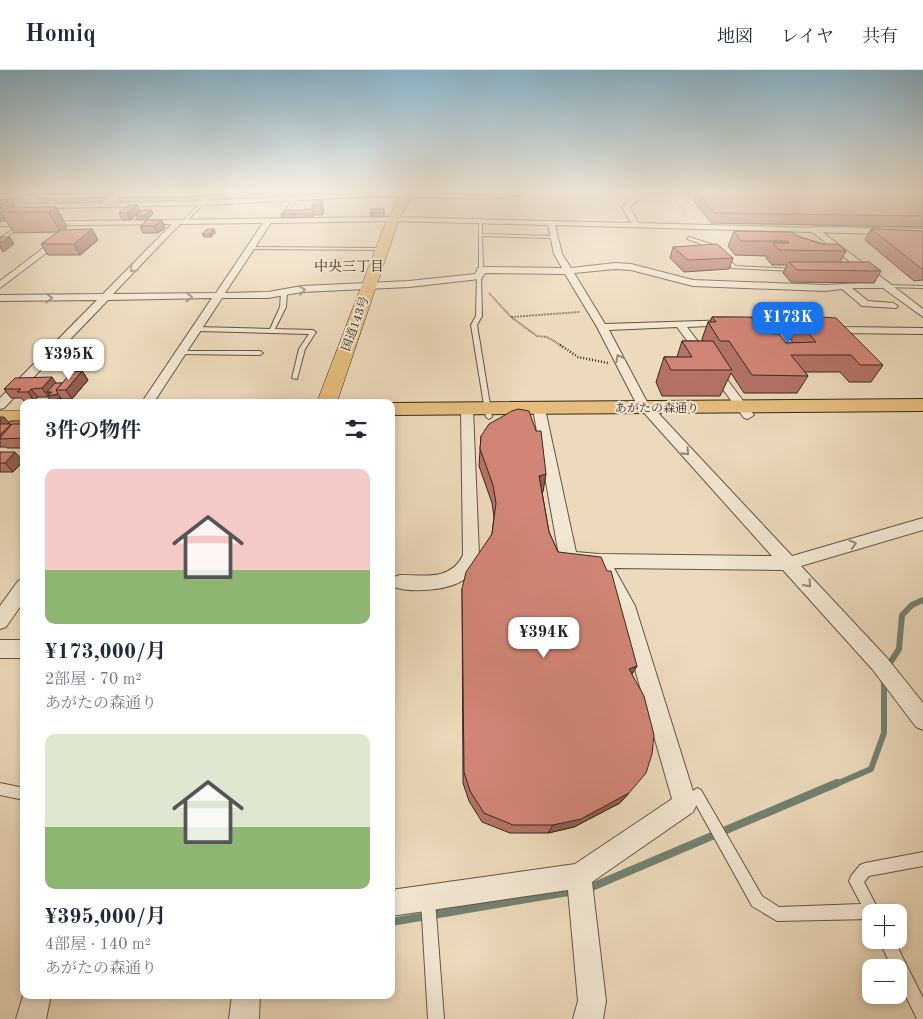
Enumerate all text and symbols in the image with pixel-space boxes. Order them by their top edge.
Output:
text: Homiq [25,23,96,47]
text: 地図 [717,28,753,46]
text: レイヤ [781,28,834,46]
text: 共有 [862,28,898,46]
district label: 中央三丁目 [314,259,384,274]
one-way arrow [130,263,139,272]
one-way arrow [298,285,306,296]
one-way arrow [186,292,193,302]
one-way arrow [45,293,53,303]
street label: 国道143号 [339,295,371,353]
pin: ¥173K [753,302,823,344]
text: ¥173K [763,310,813,326]
pin: ¥395K [34,338,104,381]
text: ¥395K [44,347,94,363]
one-way arrow [615,354,625,363]
street label: あがたの森通り [615,401,699,415]
icon: filters [342,415,370,443]
text: 3件の物件 [45,421,141,442]
one-way arrow [680,447,689,456]
icon: home [163,502,253,592]
one-way arrow [848,540,856,550]
one-way arrow [803,579,812,588]
pin: ¥394K [509,616,579,659]
text: ¥394K [519,625,569,641]
text: ¥173,000/月 [45,642,167,663]
text: 2部屋 · 70 m² [45,672,142,688]
text: あがたの森通り [45,696,157,712]
icon: home [163,767,253,857]
map controls [862,904,907,1004]
button: + [862,904,907,949]
text: ¥395,000/月 [45,907,167,928]
text: 4部屋 · 140 m² [45,937,151,953]
button: − [862,959,907,1004]
text: あがたの森通り [45,961,157,977]

